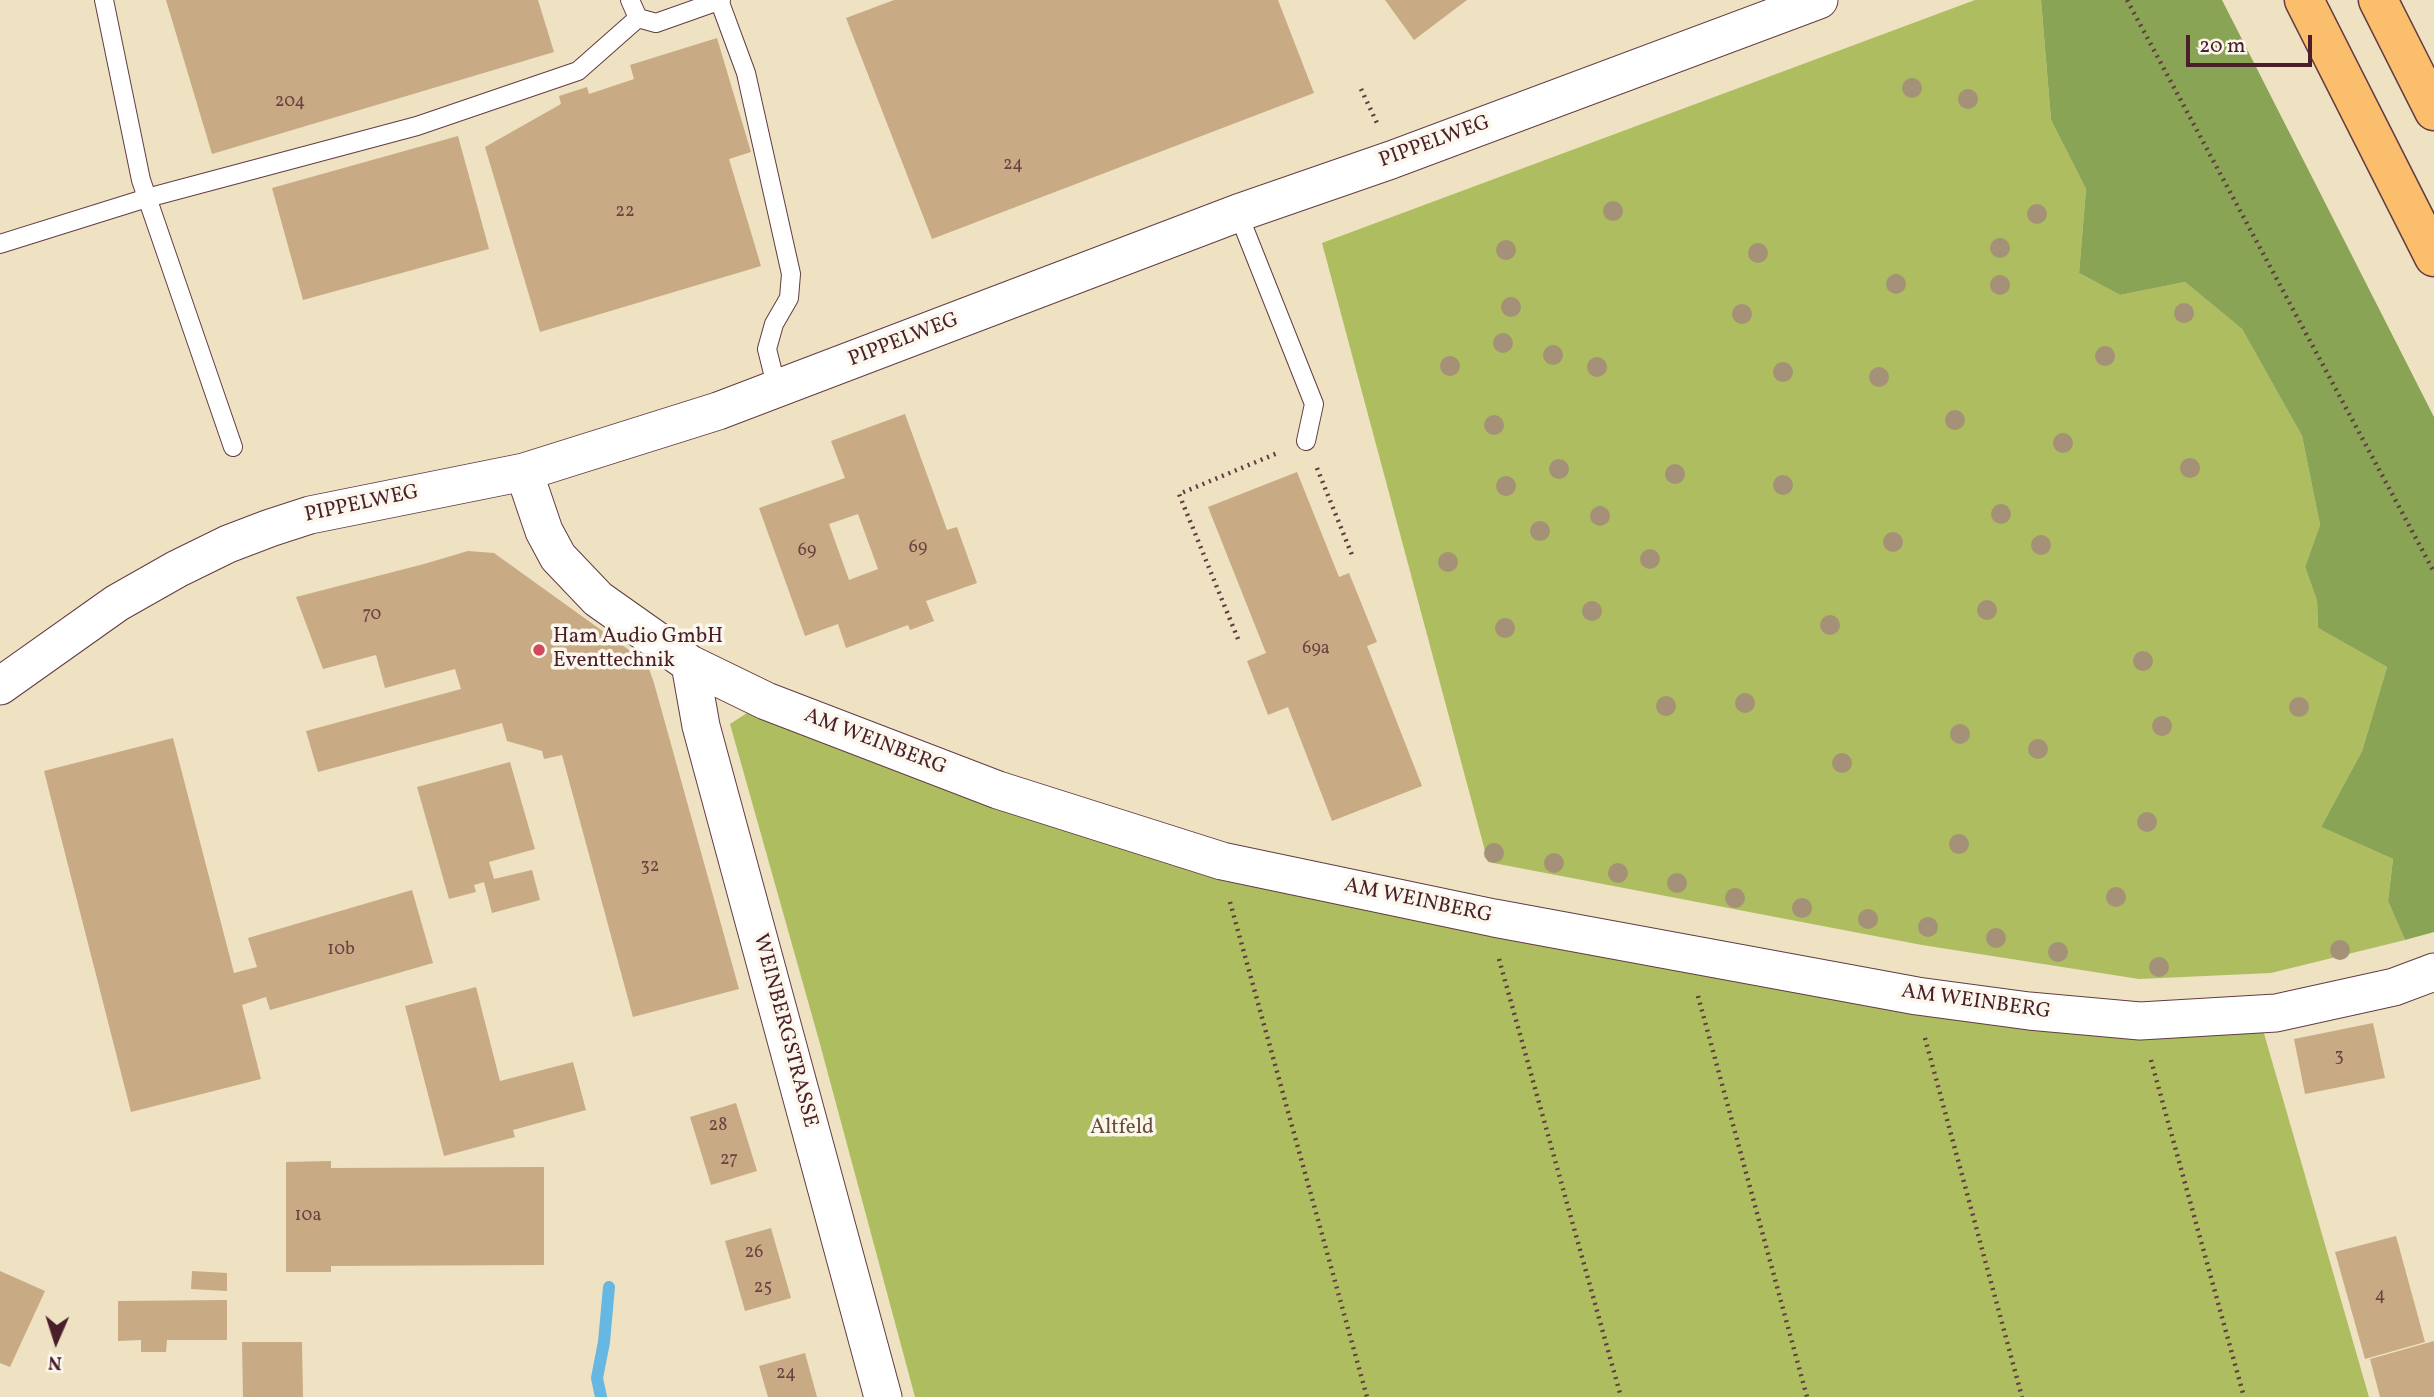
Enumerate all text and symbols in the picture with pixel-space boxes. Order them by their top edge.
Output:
scale bar [2189,21,2315,65]
text: 20 m [2199,32,2245,61]
house number: 204 [275,92,305,114]
street label: PIPPELWEG [1376,111,1494,175]
house number: 24 [1003,155,1023,177]
house number: 22 [615,202,635,224]
street label: PIPPELWEG [845,308,963,374]
street label: PIPPELWEG [303,481,421,529]
house number: 69 [909,538,927,560]
house number: 69 [798,541,816,563]
house number: 70 [363,605,381,627]
place label: Ham Audio GmbH Eventtechnik [553,625,723,675]
house number: 69a [1302,639,1330,661]
marker: Ham Audio GmbH Eventtechnik [531,642,547,658]
street label: AM WEINBERG [800,704,950,782]
house number: 32 [641,857,659,879]
street label: AM WEINBERG [1342,874,1494,930]
street label: WEINBERGSTRASSE [746,931,822,1131]
house number: 10b [327,940,355,962]
street label: AM WEINBERG [1900,980,2052,1026]
house number: 3 [2334,1047,2344,1069]
house number: 28 [709,1116,727,1138]
park label: Altfeld [1090,1116,1154,1142]
house number: 27 [720,1150,738,1172]
house number: 10a [295,1206,321,1228]
house number: 26 [745,1243,763,1265]
house number: 25 [754,1278,772,1300]
house number: 4 [2375,1286,2385,1308]
north arrow [21,1306,91,1376]
text: N [47,1349,62,1375]
house number: 24 [776,1364,796,1386]

